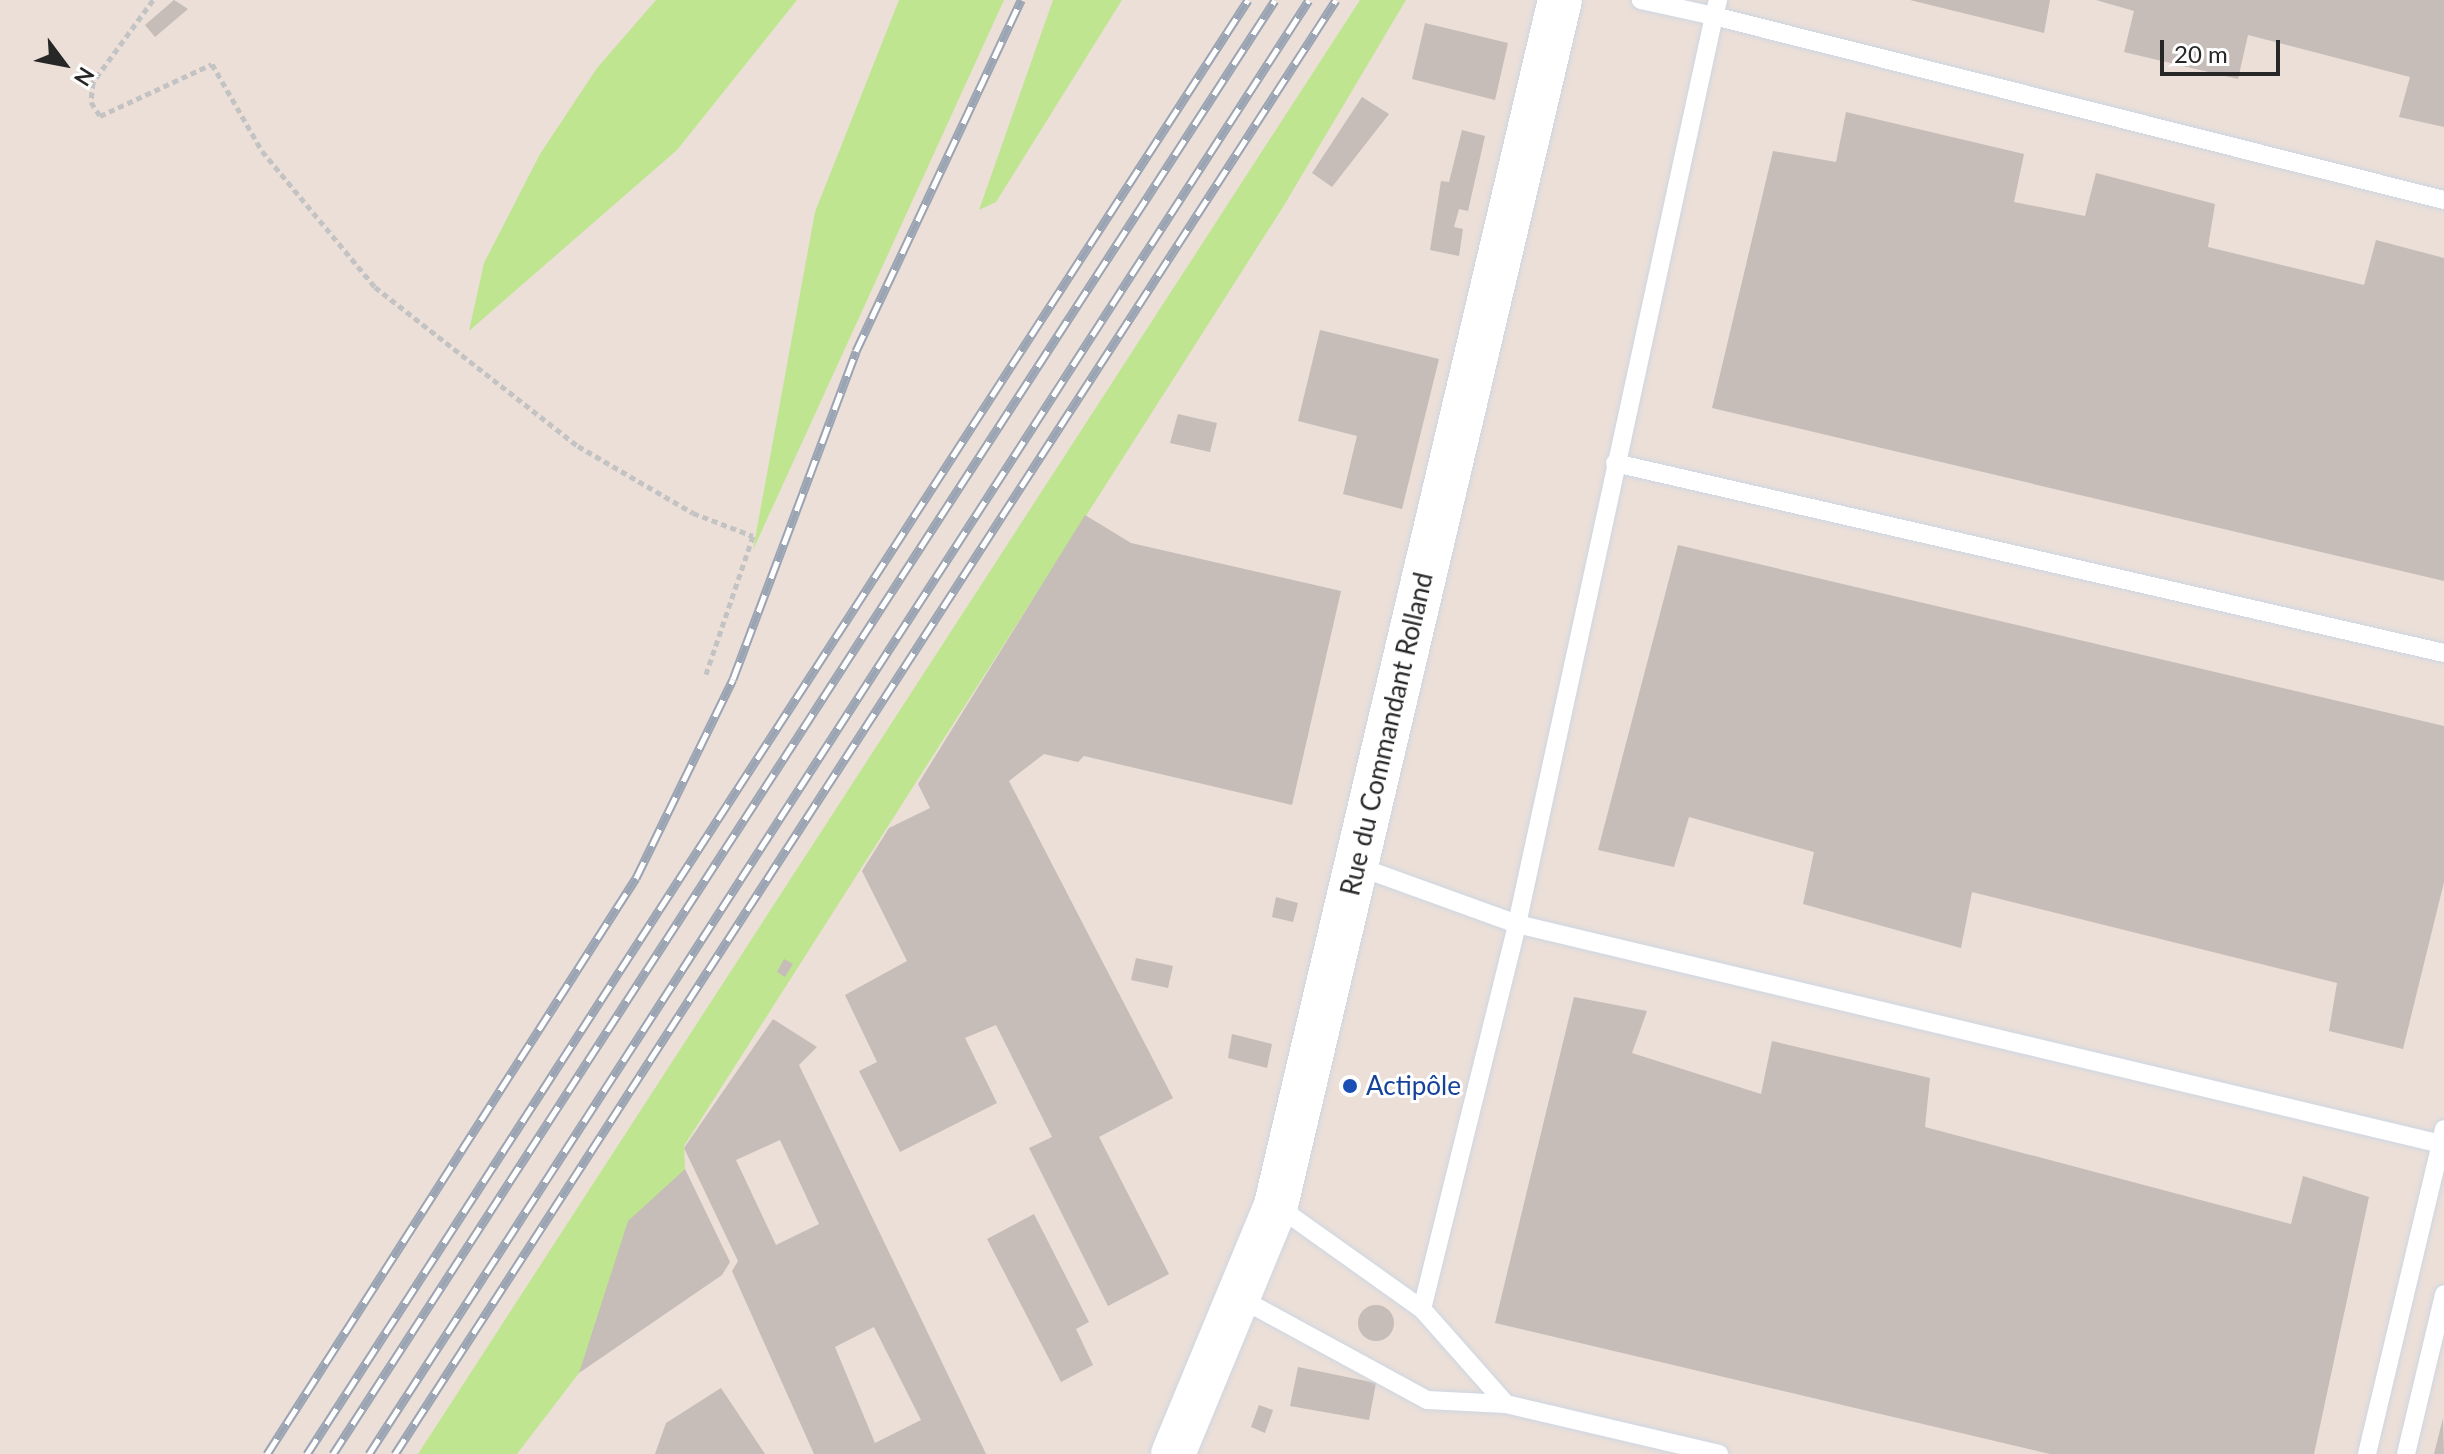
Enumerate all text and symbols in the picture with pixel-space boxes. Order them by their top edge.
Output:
north arrow [24,24,104,104]
scale bar [2164,24,2284,74]
text: 20 m [2174,39,2228,68]
text: N [69,63,101,91]
street label: Rue du Commandant Rolland [1335,569,1439,899]
place label: Actipôle [1366,1070,1461,1102]
marker: Actipôle [1341,1077,1359,1095]

